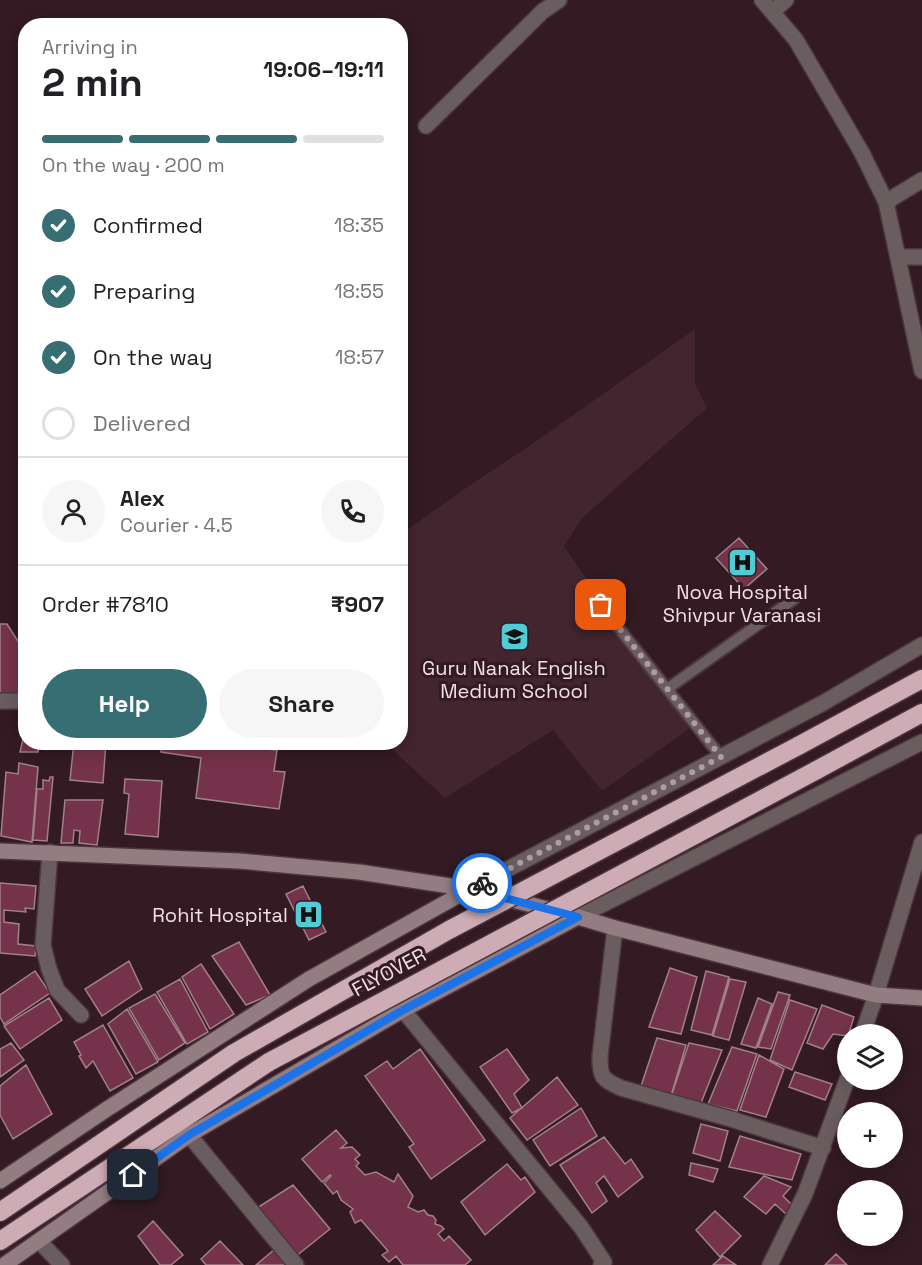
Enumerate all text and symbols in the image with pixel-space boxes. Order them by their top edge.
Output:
text: Arriving in [42,34,138,60]
text: 19:06–19:11 [263,55,384,83]
text: 2 min [42,58,143,107]
text: On the way · 200 m [42,152,225,178]
icon: check [42,209,75,242]
text: Confirmed [93,211,203,239]
text: 18:35 [334,212,384,238]
icon: check [42,275,75,308]
text: Preparing [93,277,195,305]
text: 18:55 [334,278,384,304]
icon: check [42,341,75,374]
text: On the way [93,343,212,371]
text: 18:57 [335,344,384,370]
text: Delivered [93,409,191,437]
button: person [42,480,105,543]
button: phone [321,480,384,543]
text: Alex [120,484,165,512]
text: Courier · 4.5 [120,512,233,538]
hospital icon: Nova Hospital Shivpur Varanasi [726,546,758,578]
pin [575,579,626,630]
place label: Nova Hospital Shivpur Varanasi [663,579,821,628]
icon: bag [584,588,617,621]
text: Order #7810 [42,590,169,618]
text: ₹907 [331,590,384,618]
school or university icon: Guru Nanak English Medium School [498,621,530,653]
place label: Guru Nanak English Medium School [422,655,606,704]
button: Help [42,669,207,738]
button: Share [219,669,384,738]
courier [452,853,512,913]
icon: bike [466,867,499,900]
hospital icon: Rohit Hospital [293,899,325,931]
place label: Rohit Hospital [152,902,288,928]
street label: FLYOVER [347,942,431,1002]
map controls [837,1024,903,1246]
button: layers [837,1024,903,1090]
button: + [837,1102,903,1168]
pin [107,1149,158,1200]
icon: home [116,1158,149,1191]
button: − [837,1180,903,1246]

